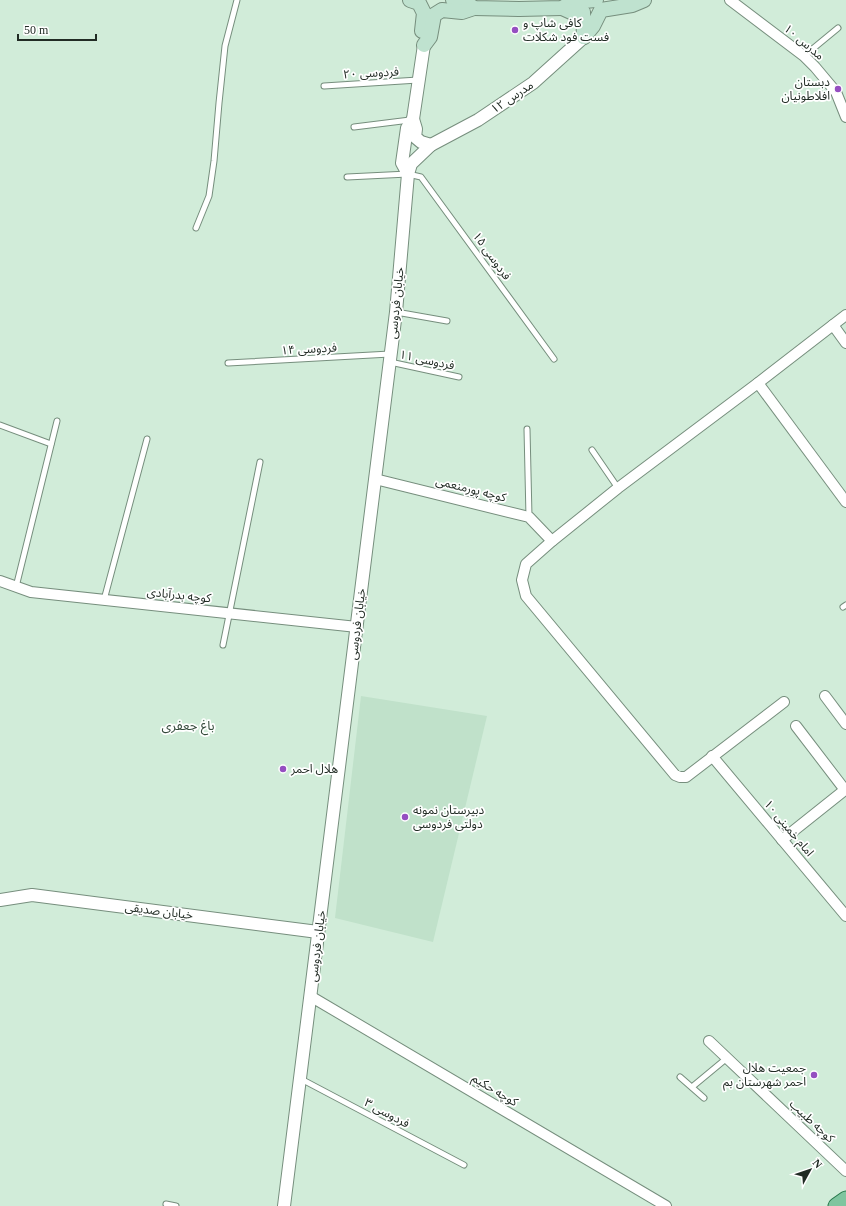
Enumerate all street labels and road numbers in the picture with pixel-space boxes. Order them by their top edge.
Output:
street label: مدرس ۱۰ [781,21,827,63]
street label: فردوسی ۲۰ [343,65,399,81]
street label: مدرس ۱۲ [488,78,536,116]
street label: فردوسی ۱۵ [470,229,514,283]
street label: خیابان فردوسی [385,266,407,340]
street label: فردوسی ۱۴ [281,341,337,357]
street label: فردوسی ۱۱ [398,347,456,373]
street label: کوچه پورمنعمی [434,473,509,506]
street label: کوچه بدرآبادی [146,585,213,606]
street label: خیابان فردوسی [346,587,368,661]
street label: امام خمینی ۱۰ [760,797,817,861]
street label: خیابان صدیقی [124,900,194,922]
street label: خیابان فردوسی [306,909,328,983]
street label: کوچه حکیم [469,1071,521,1111]
street label: فردوسی ۳ [362,1095,412,1131]
street label: کوچه طبیب [786,1097,838,1147]

